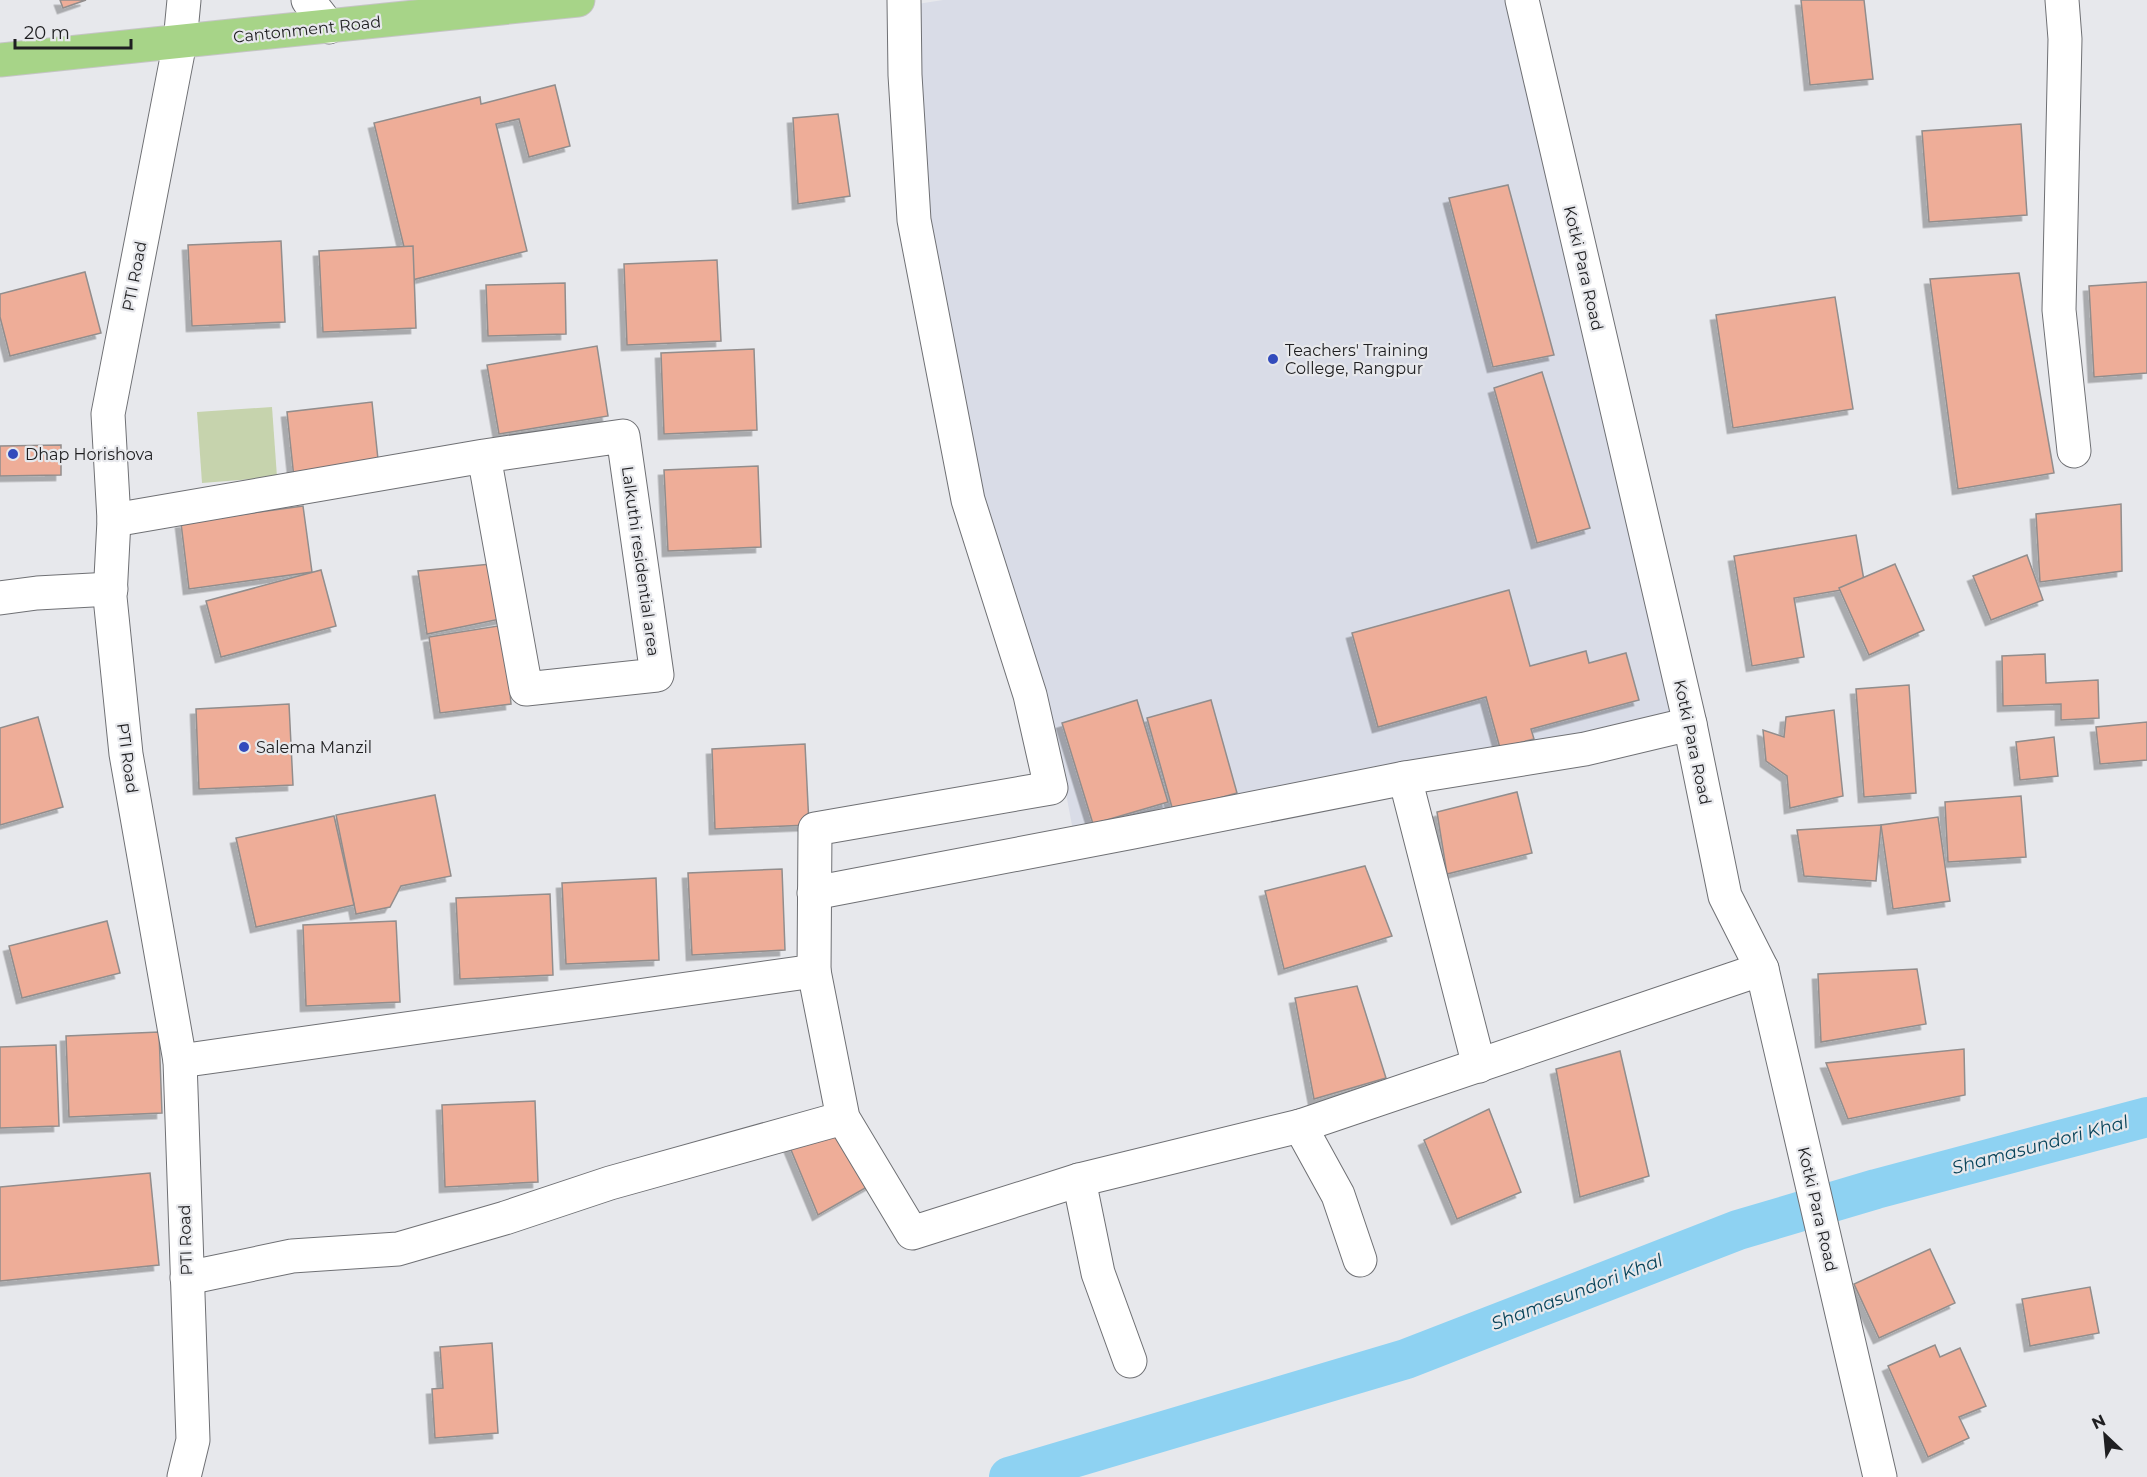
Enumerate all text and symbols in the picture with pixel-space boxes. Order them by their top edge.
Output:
scale bar [15,12,130,50]
street label: Cantonment Road [232,12,382,47]
text: 20 m [24,22,70,44]
street label: Kotki Para Road [1560,204,1607,332]
street label: PTI Road [118,239,151,313]
place label: Teachers' Training College, Rangpur [1285,341,1429,378]
marker: Teachers' Training College, Rangpur [1266,352,1280,366]
place label: Dhap Horishova [25,445,153,464]
marker: Dhap Horishova [6,447,20,461]
street label: Lalkuthi residential area [618,465,663,657]
street label: Kotki Para Road [1670,678,1715,806]
street label: PTI Road [113,722,142,795]
place label: Salema Manzil [256,738,372,757]
marker: Salema Manzil [237,740,251,754]
water label: Shamasundori Khal [1949,1111,2131,1179]
street label: Kotki Para Road [1794,1145,1841,1273]
street label: PTI Road [175,1204,196,1276]
water label: Shamasundori Khal [1488,1249,1666,1335]
north arrow [2075,1405,2135,1465]
text: N [2089,1411,2109,1433]

